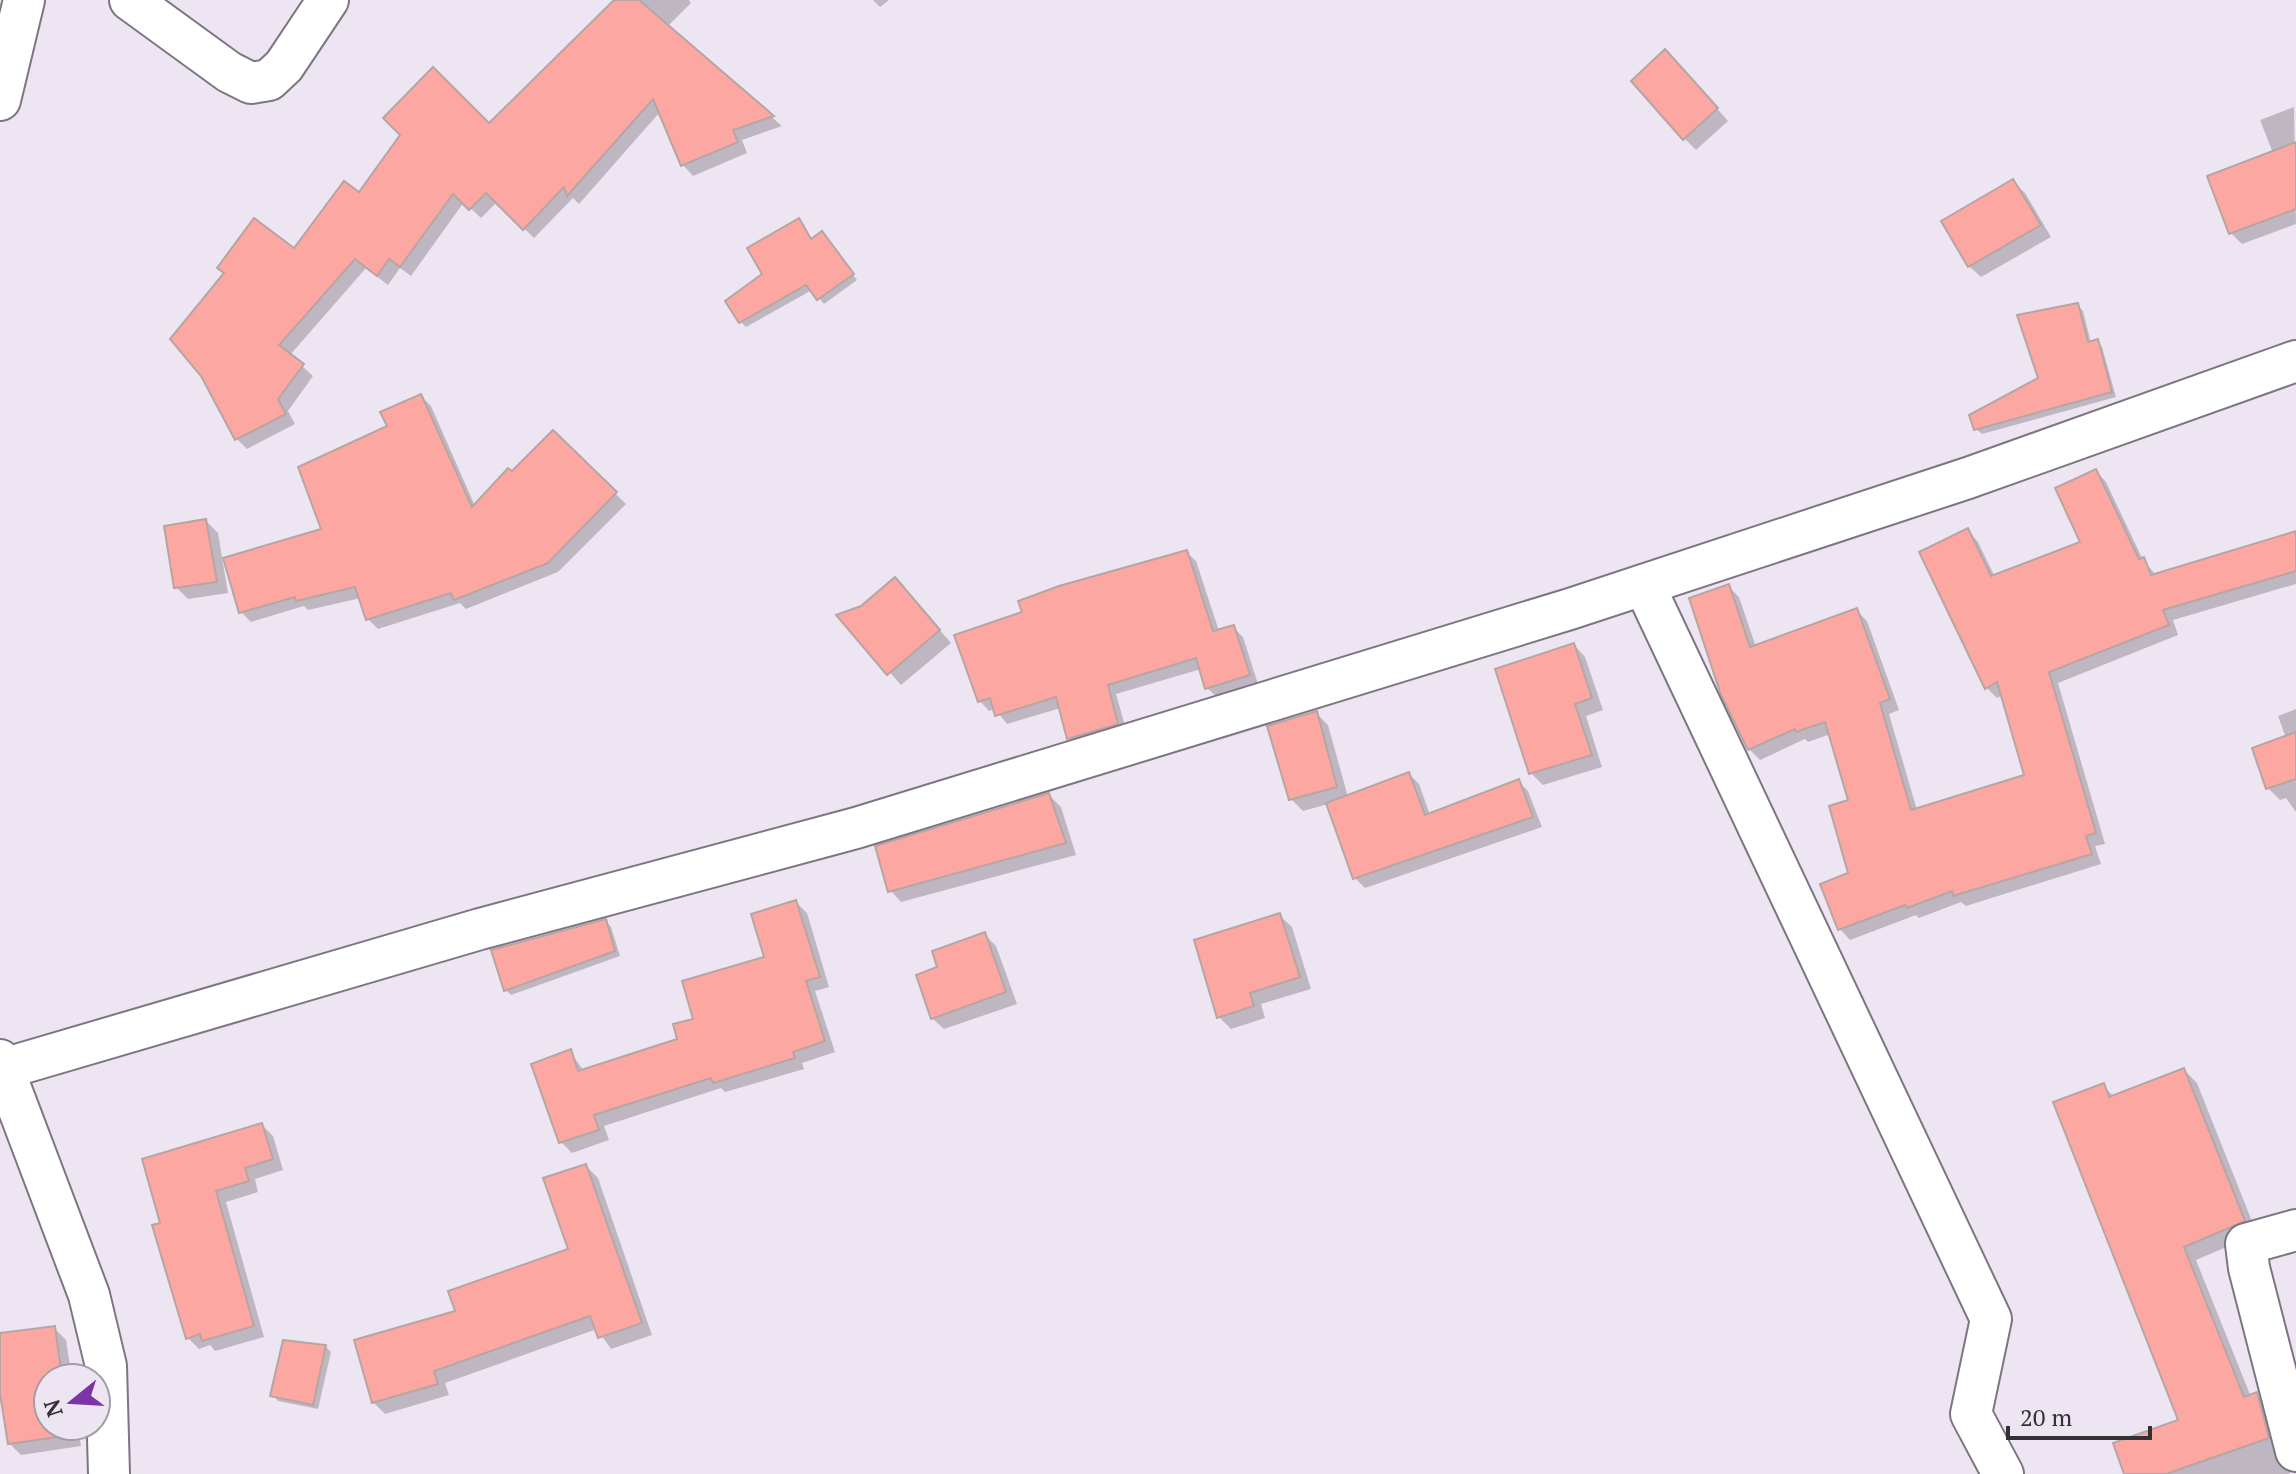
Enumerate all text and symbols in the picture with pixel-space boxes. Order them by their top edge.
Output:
north arrow [32,1362,112,1442]
scale bar [2008,1390,2150,1440]
text: N [36,1396,69,1421]
text: 20 m [2020,1401,2072,1433]

